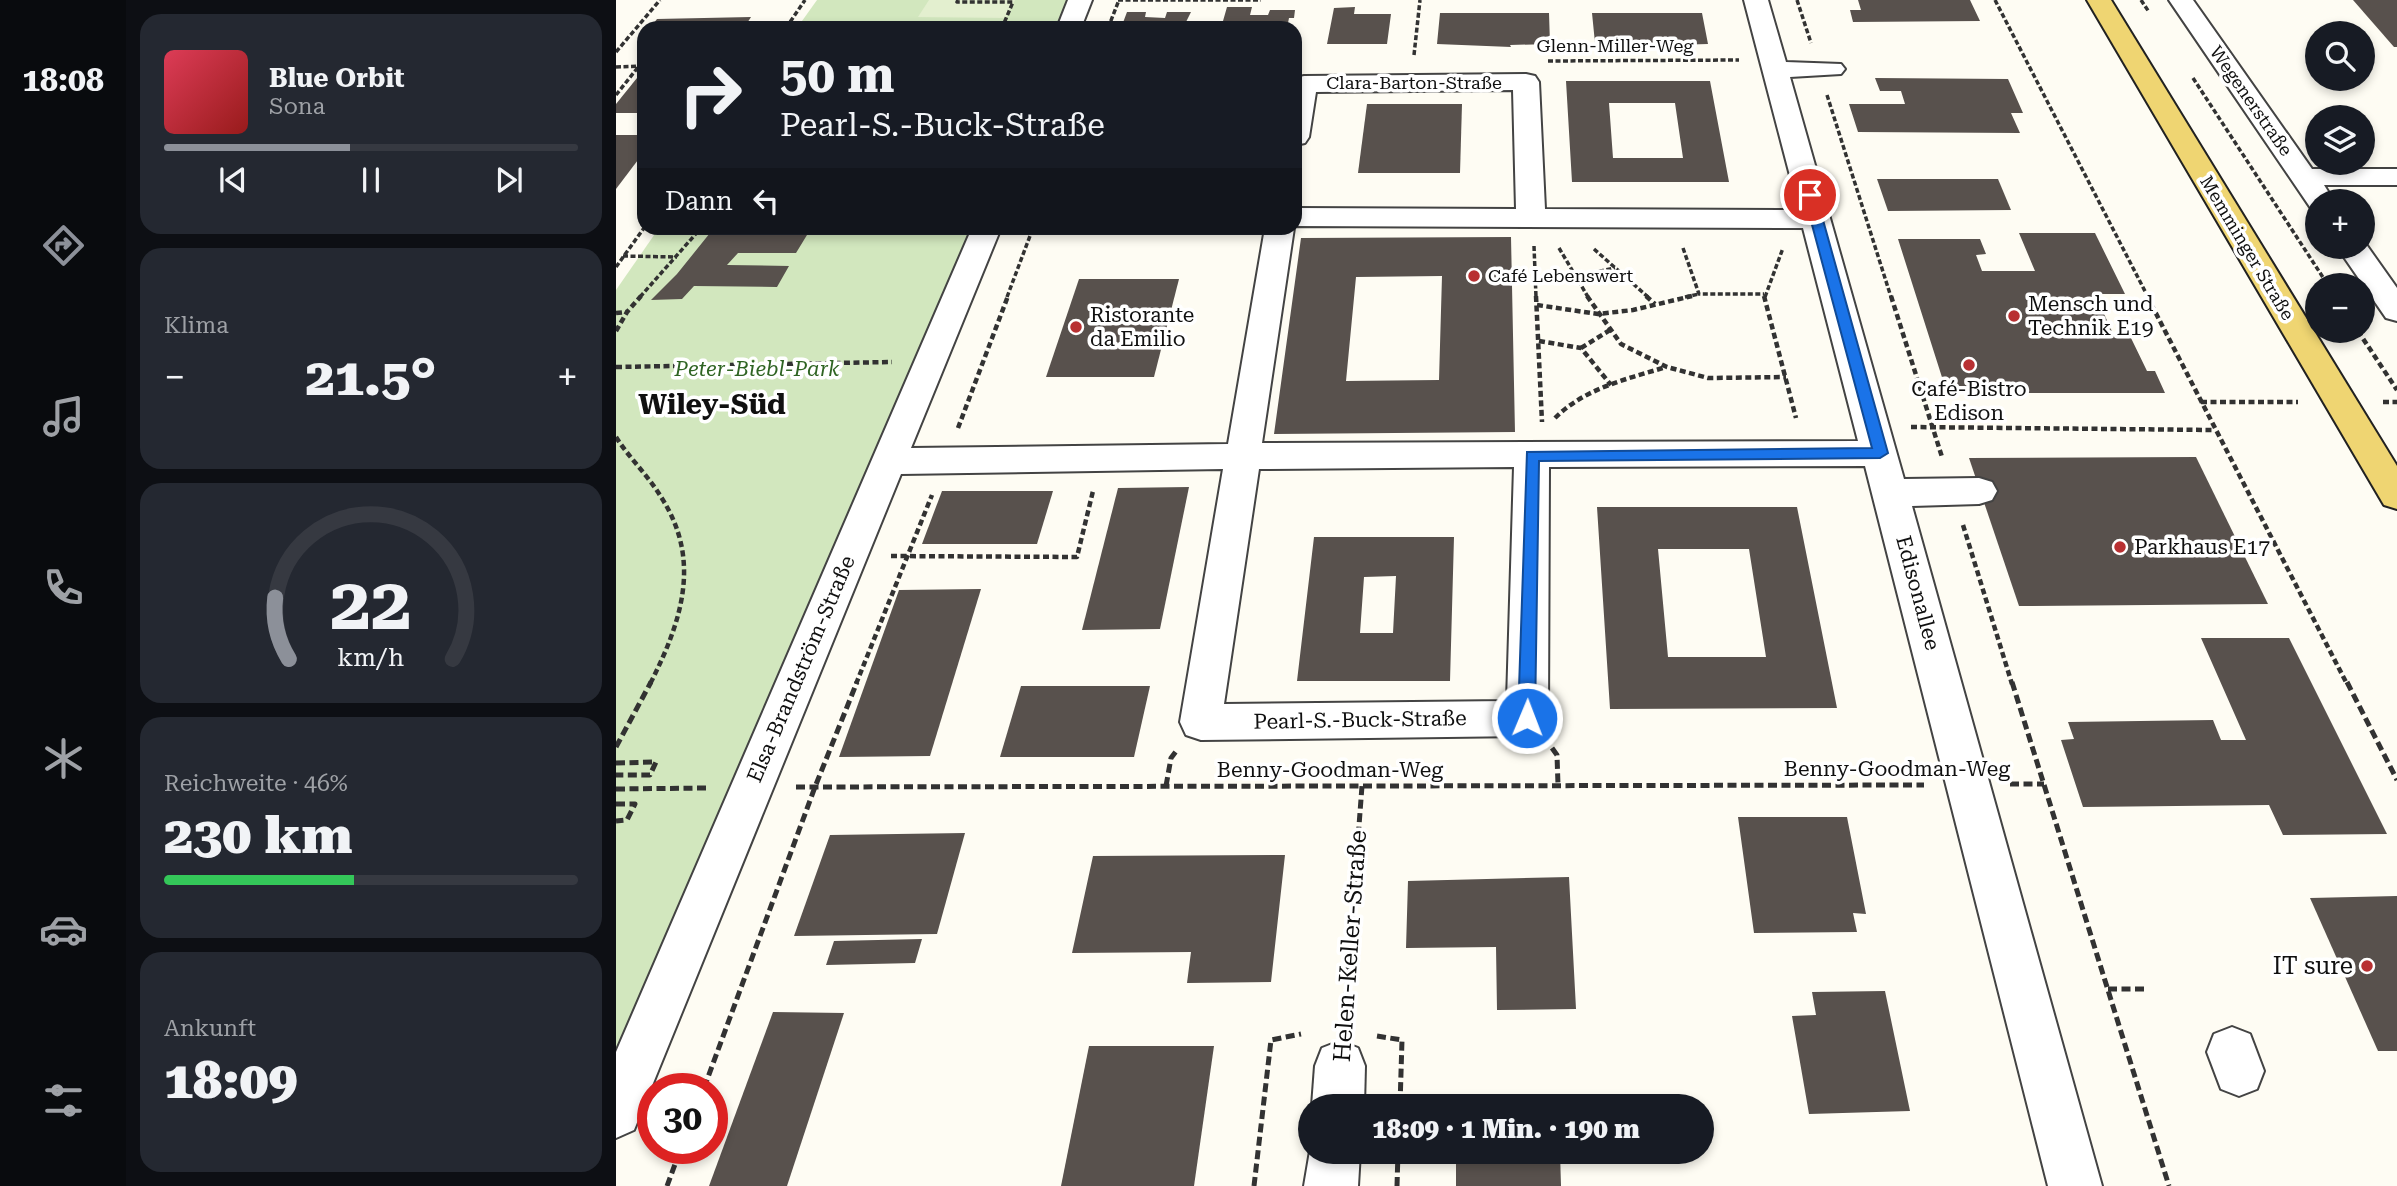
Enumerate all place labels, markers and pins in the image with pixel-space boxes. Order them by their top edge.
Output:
pin [1780,165,1840,225]
place label: Café Lebenswert [1488,265,1634,286]
marker: Café Lebenswert [1466,268,1482,284]
place label: Mensch und Technik E19 [2028,292,2154,340]
place label: Ristorante da Emilio [1090,303,1194,351]
marker: Mensch und Technik E19 [2006,308,2022,324]
marker: Ristorante da Emilio [1068,319,1084,335]
marker: Café-Bistro Edison [1961,357,1977,373]
place label: Café-Bistro Edison [1911,377,2027,425]
place label: Parkhaus E17 [2134,535,2270,559]
marker: Parkhaus E17 [2112,539,2128,555]
place label: IT sure [2273,952,2353,980]
marker: IT sure [2359,958,2375,974]

